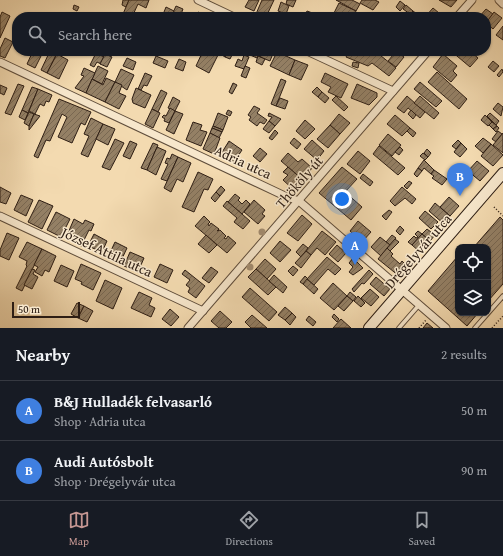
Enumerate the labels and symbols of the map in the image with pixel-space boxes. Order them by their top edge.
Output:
street label: Adria utca [211,140,275,184]
street label: Thököly út [271,151,327,213]
pin: B [447,163,473,196]
your location [332,189,352,209]
street label: Drégelyvár utca [380,209,456,293]
street label: József Attila utca [56,221,156,282]
pin: A [342,232,368,265]
scale bar [12,300,80,319]

